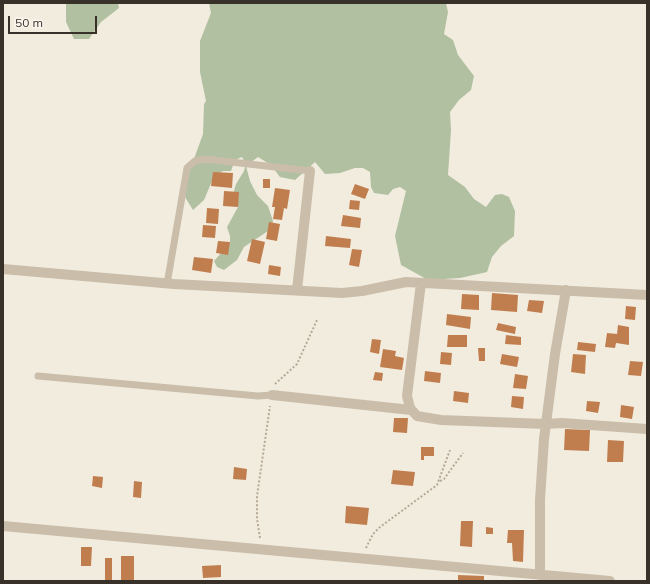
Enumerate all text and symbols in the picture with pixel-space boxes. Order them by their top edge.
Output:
scale bar [10,8,99,34]
text: 50 m [15,15,43,30]

